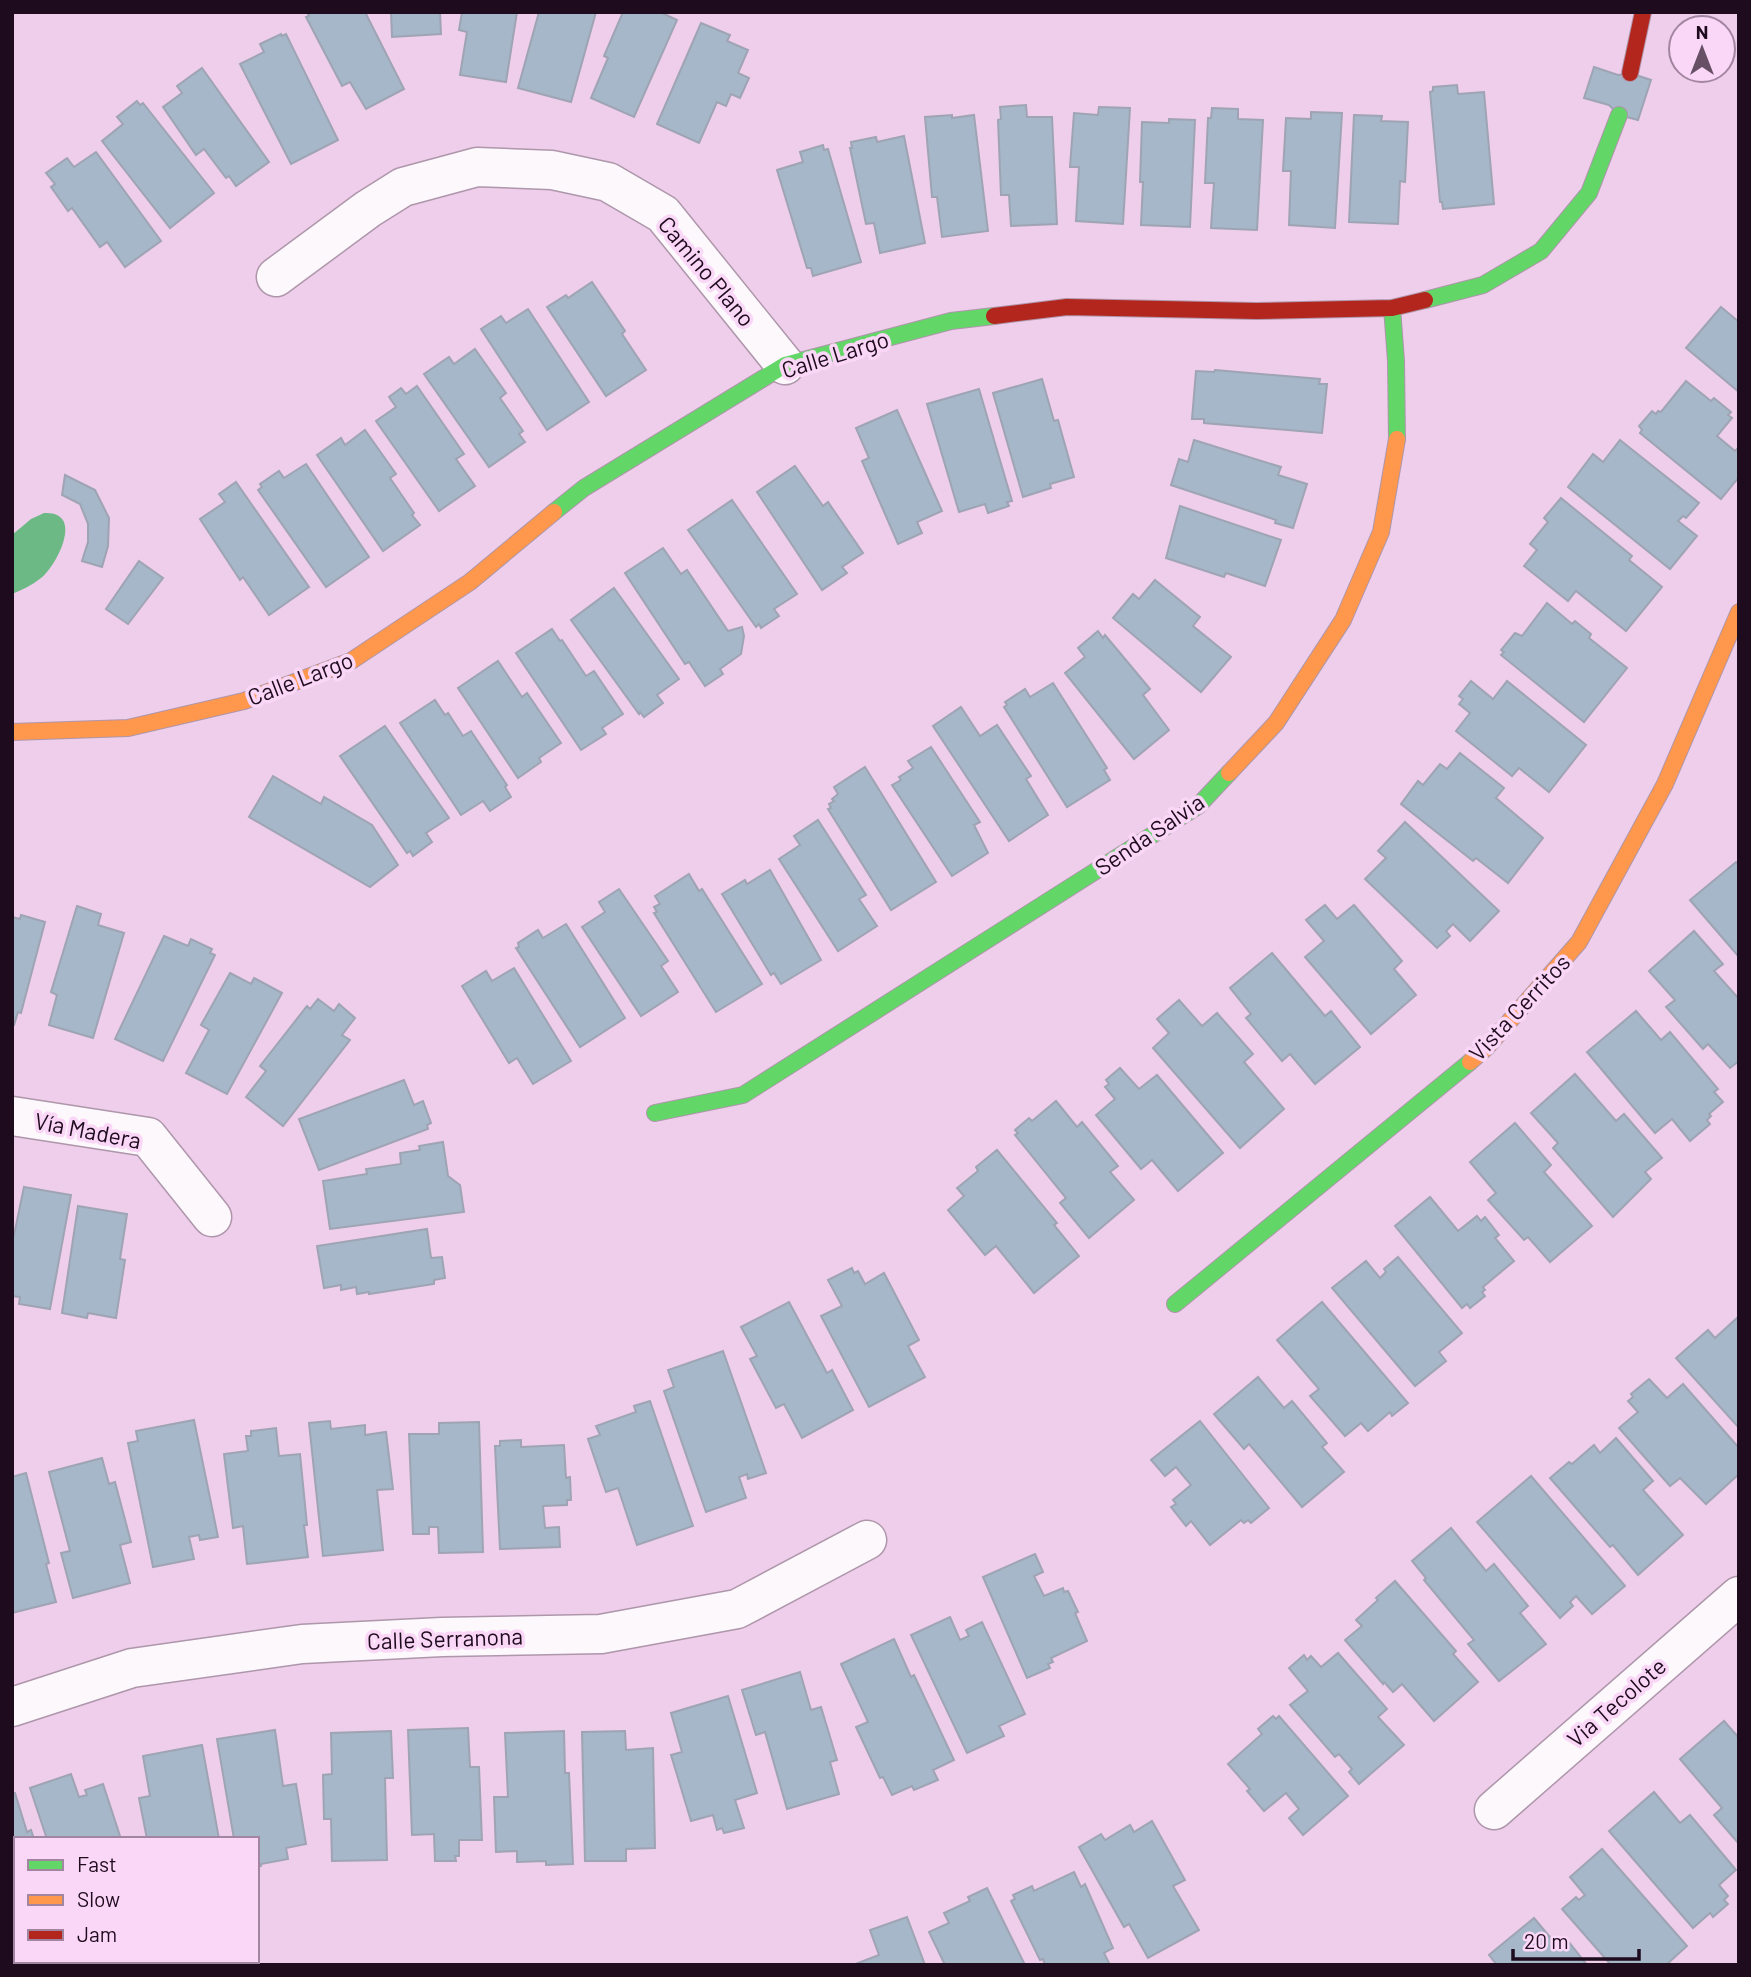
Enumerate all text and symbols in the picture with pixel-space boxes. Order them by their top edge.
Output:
north arrow [1667,14,1737,84]
text: N [1696,20,1708,43]
street label: Camino Plano [653,210,761,332]
street label: Calle Largo [778,324,892,384]
street label: Calle Largo [243,645,357,711]
street label: Senda Salvia [1089,787,1209,881]
street label: Vista Cerritos [1463,948,1575,1066]
street label: Vía Madera [32,1106,144,1154]
street label: Calle Serranona [367,1621,523,1655]
street label: Via Tecolote [1561,1651,1671,1753]
legend [14,1837,259,1963]
text: Fast [77,1851,117,1876]
text: Slow [77,1886,120,1911]
scale bar [1513,1918,1639,1962]
text: Jam [77,1921,117,1946]
text: 20 m [1524,1928,1569,1953]

